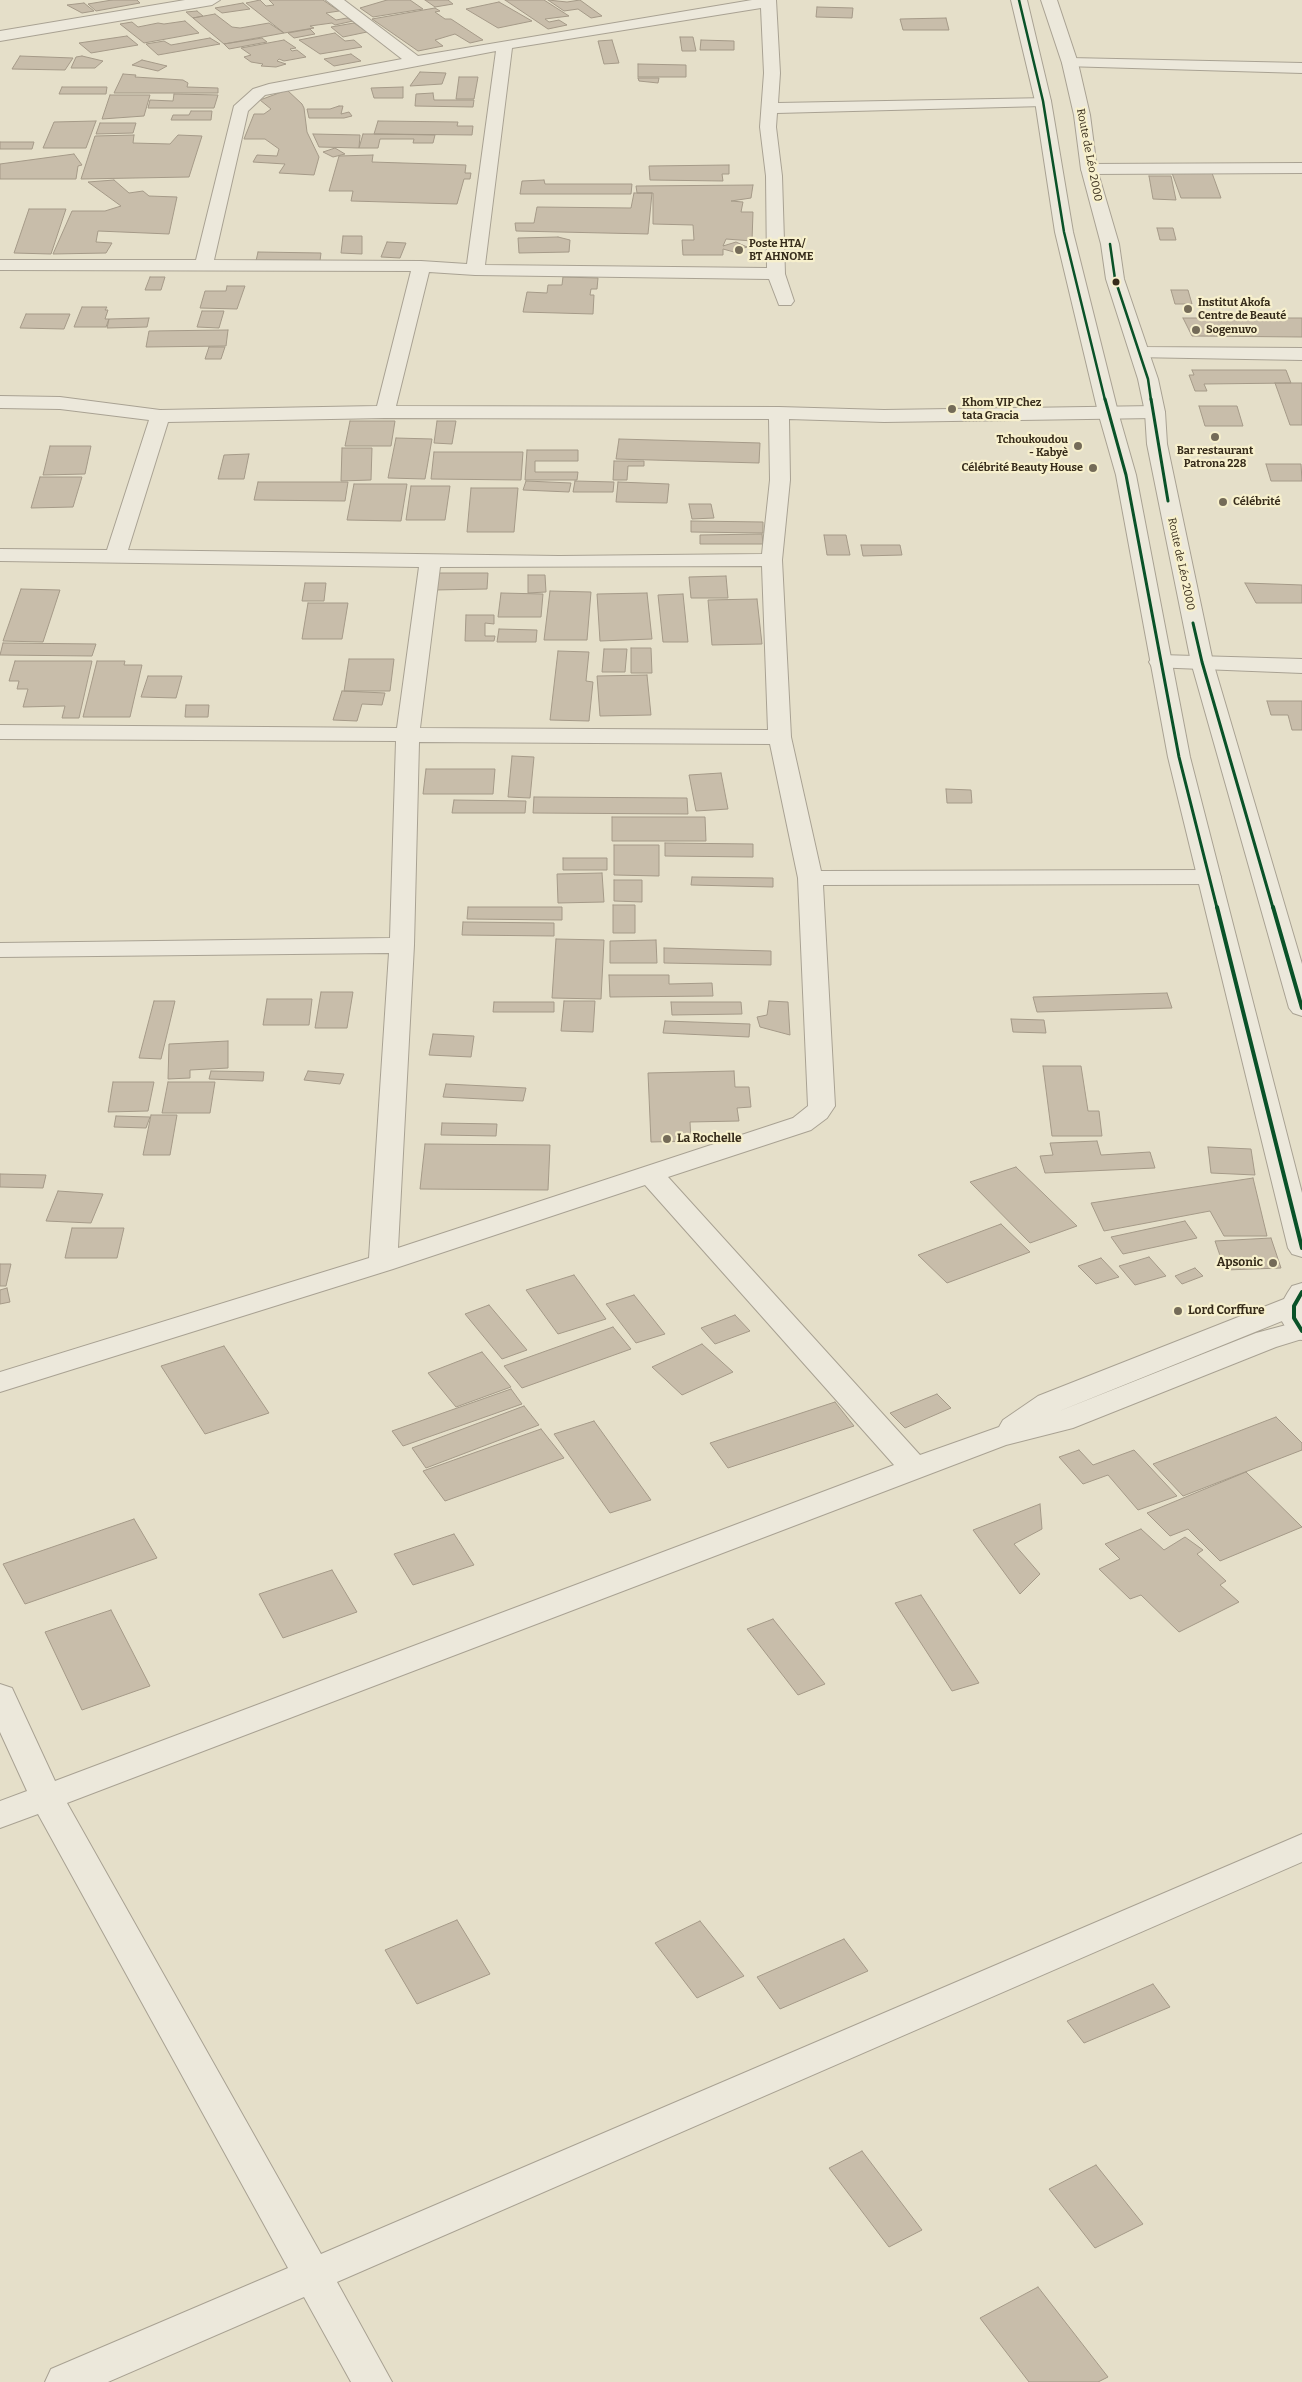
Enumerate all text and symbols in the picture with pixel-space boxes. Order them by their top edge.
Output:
street label: Route de Léo 2000 [1073,107,1105,203]
place label: Poste HTA/ BT AHNOME [749,237,814,263]
marker: Poste HTA/ BT AHNOME [733,244,745,256]
unlabelled marker [1111,277,1121,287]
place label: Institut Akofa Centre de Beauté [1198,296,1286,322]
marker: Institut Akofa Centre de Beauté [1182,303,1194,315]
place label: Sogenuvo [1206,323,1257,337]
marker: Sogenuvo [1190,324,1202,336]
place label: Khom VIP Chez tata Gracia [962,396,1041,422]
marker: Khom VIP Chez tata Gracia [946,403,958,415]
marker: Bar restaurant Patrona 228 [1209,431,1221,443]
place label: Tchoukoudou - Kabyè [996,433,1068,459]
marker: Tchoukoudou - Kabyè [1072,440,1084,452]
place label: Bar restaurant Patrona 228 [1177,444,1253,470]
place label: Célébrité Beauty House [962,461,1083,475]
marker: Célébrité Beauty House [1087,462,1099,474]
place label: Célébrité [1233,495,1281,509]
marker: Célébrité [1217,496,1229,508]
street label: Route de Léo 2000 [1165,516,1197,612]
place label: La Rochelle [677,1132,742,1146]
marker: La Rochelle [661,1133,673,1145]
place label: Apsonic [1217,1256,1263,1270]
marker: Apsonic [1267,1257,1279,1269]
place label: Lord Corffure [1188,1304,1265,1318]
marker: Lord Corffure [1172,1305,1184,1317]

